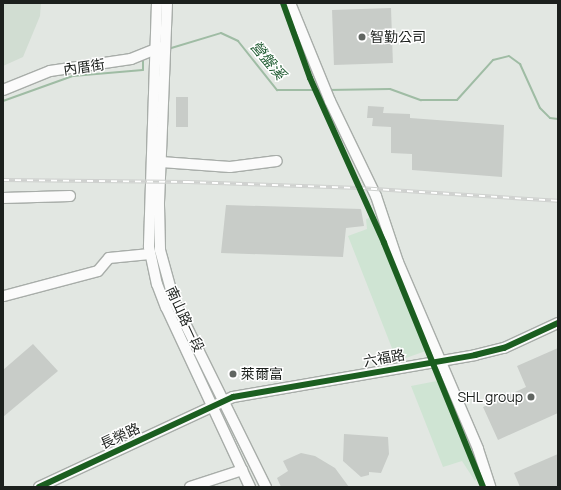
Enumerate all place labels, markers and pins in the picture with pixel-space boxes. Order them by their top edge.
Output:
place label: 智勤公司 [370,29,426,45]
marker: 智勤公司 [357,32,367,42]
place label: 萊爾富 [241,366,283,382]
marker: 萊爾富 [228,369,238,379]
place label: SHL group [457,389,523,405]
marker: SHL group [526,392,536,402]

